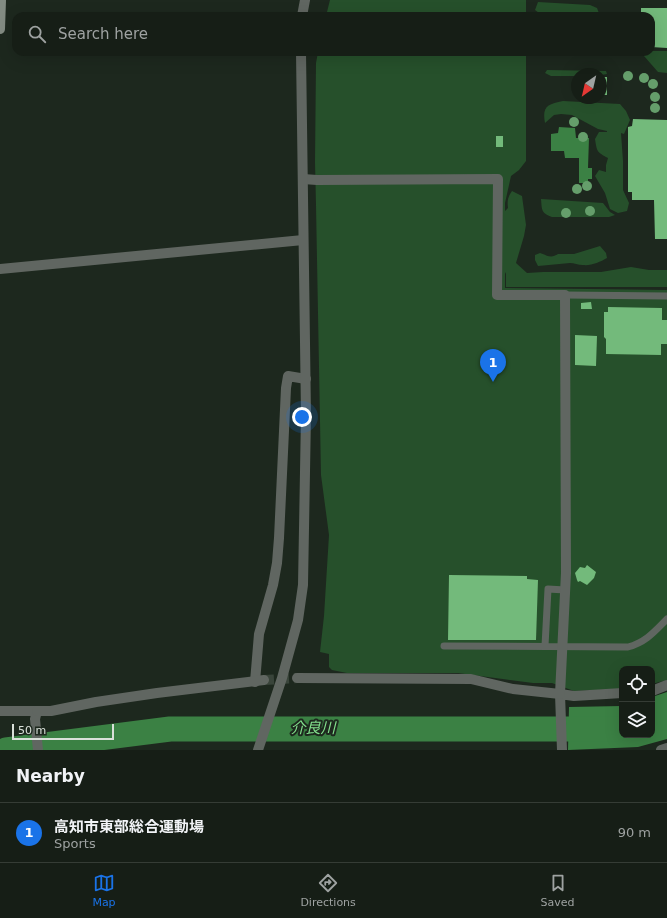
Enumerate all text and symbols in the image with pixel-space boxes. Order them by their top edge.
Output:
search box [12,12,655,56]
icon: search [26,23,48,45]
text: Search here [58,25,148,43]
north arrow [571,68,607,104]
pin: 1 [480,349,506,382]
your location [292,407,312,427]
map controls [619,666,655,738]
button: locate [619,666,655,702]
button: layers [619,702,655,738]
water label: 介良川 [290,719,337,737]
scale bar [12,722,114,741]
text: 50 m [18,724,46,737]
text: Nearby [16,766,85,786]
text: 高知市東部総合運動場 [54,818,204,836]
text: 1 [24,825,34,840]
text: 90 m [618,825,651,840]
text: Sports [54,836,96,851]
tab: Map [92,872,116,909]
tab: Directions [300,872,356,909]
tab: Saved [541,872,575,909]

